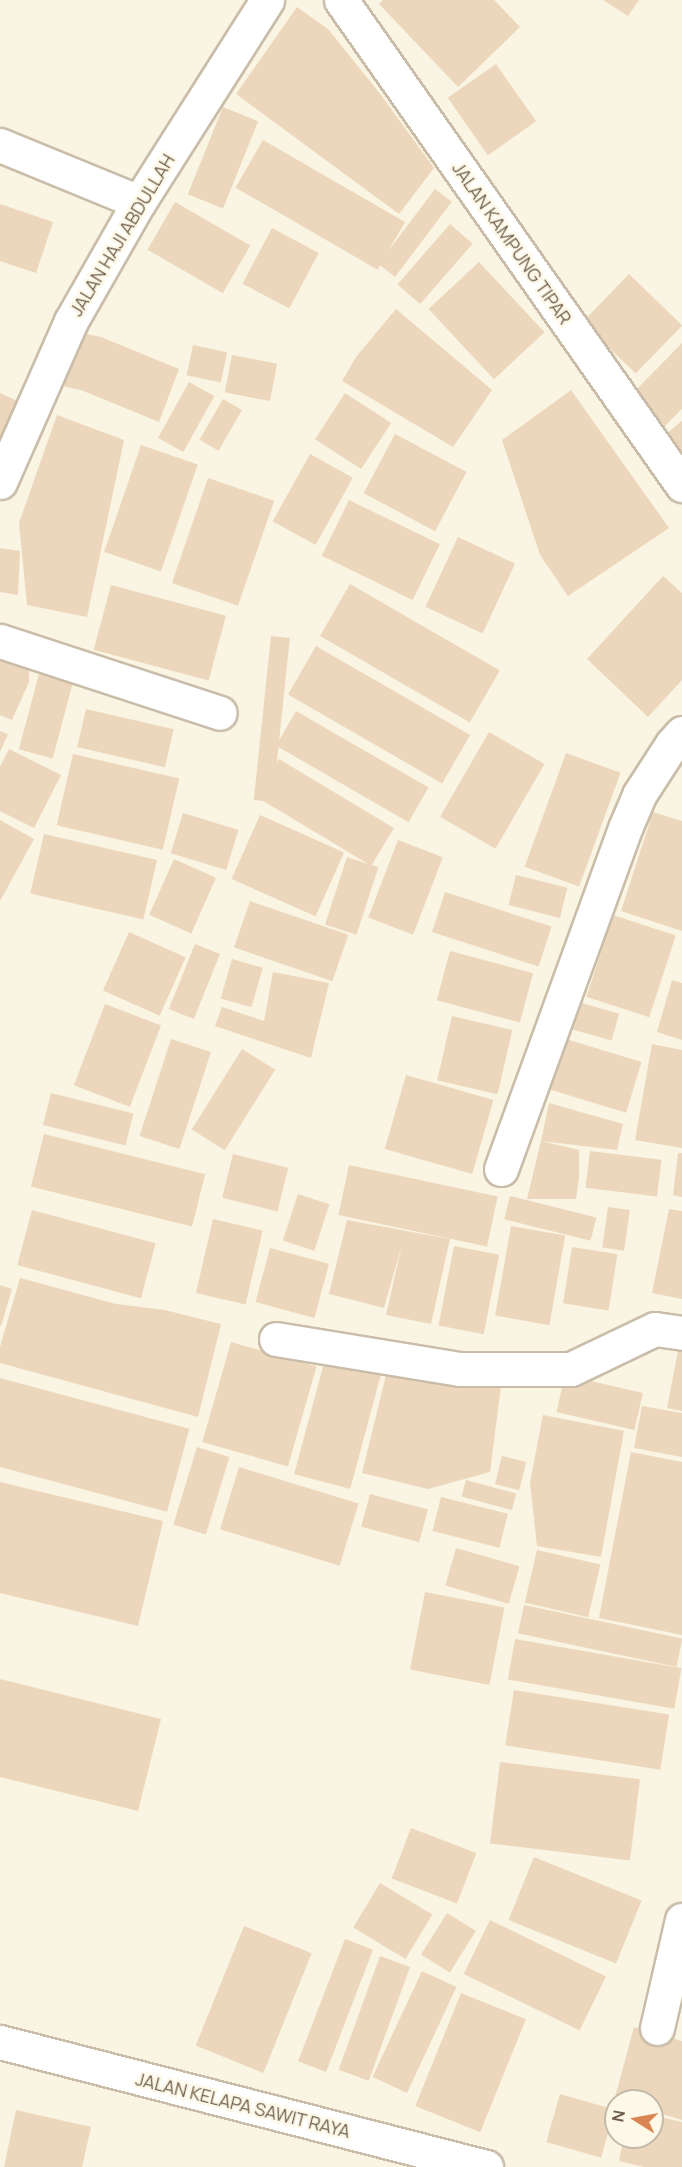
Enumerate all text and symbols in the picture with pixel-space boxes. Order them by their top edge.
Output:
street label: JALAN HAJI ABDULLAH [65,150,179,320]
street label: JALAN KAMPUNG TIPAR [448,158,576,328]
street label: JALAN KELAPA SAWIT RAYA [133,2068,353,2142]
north arrow [604,2089,664,2149]
text: N [606,2108,630,2124]

